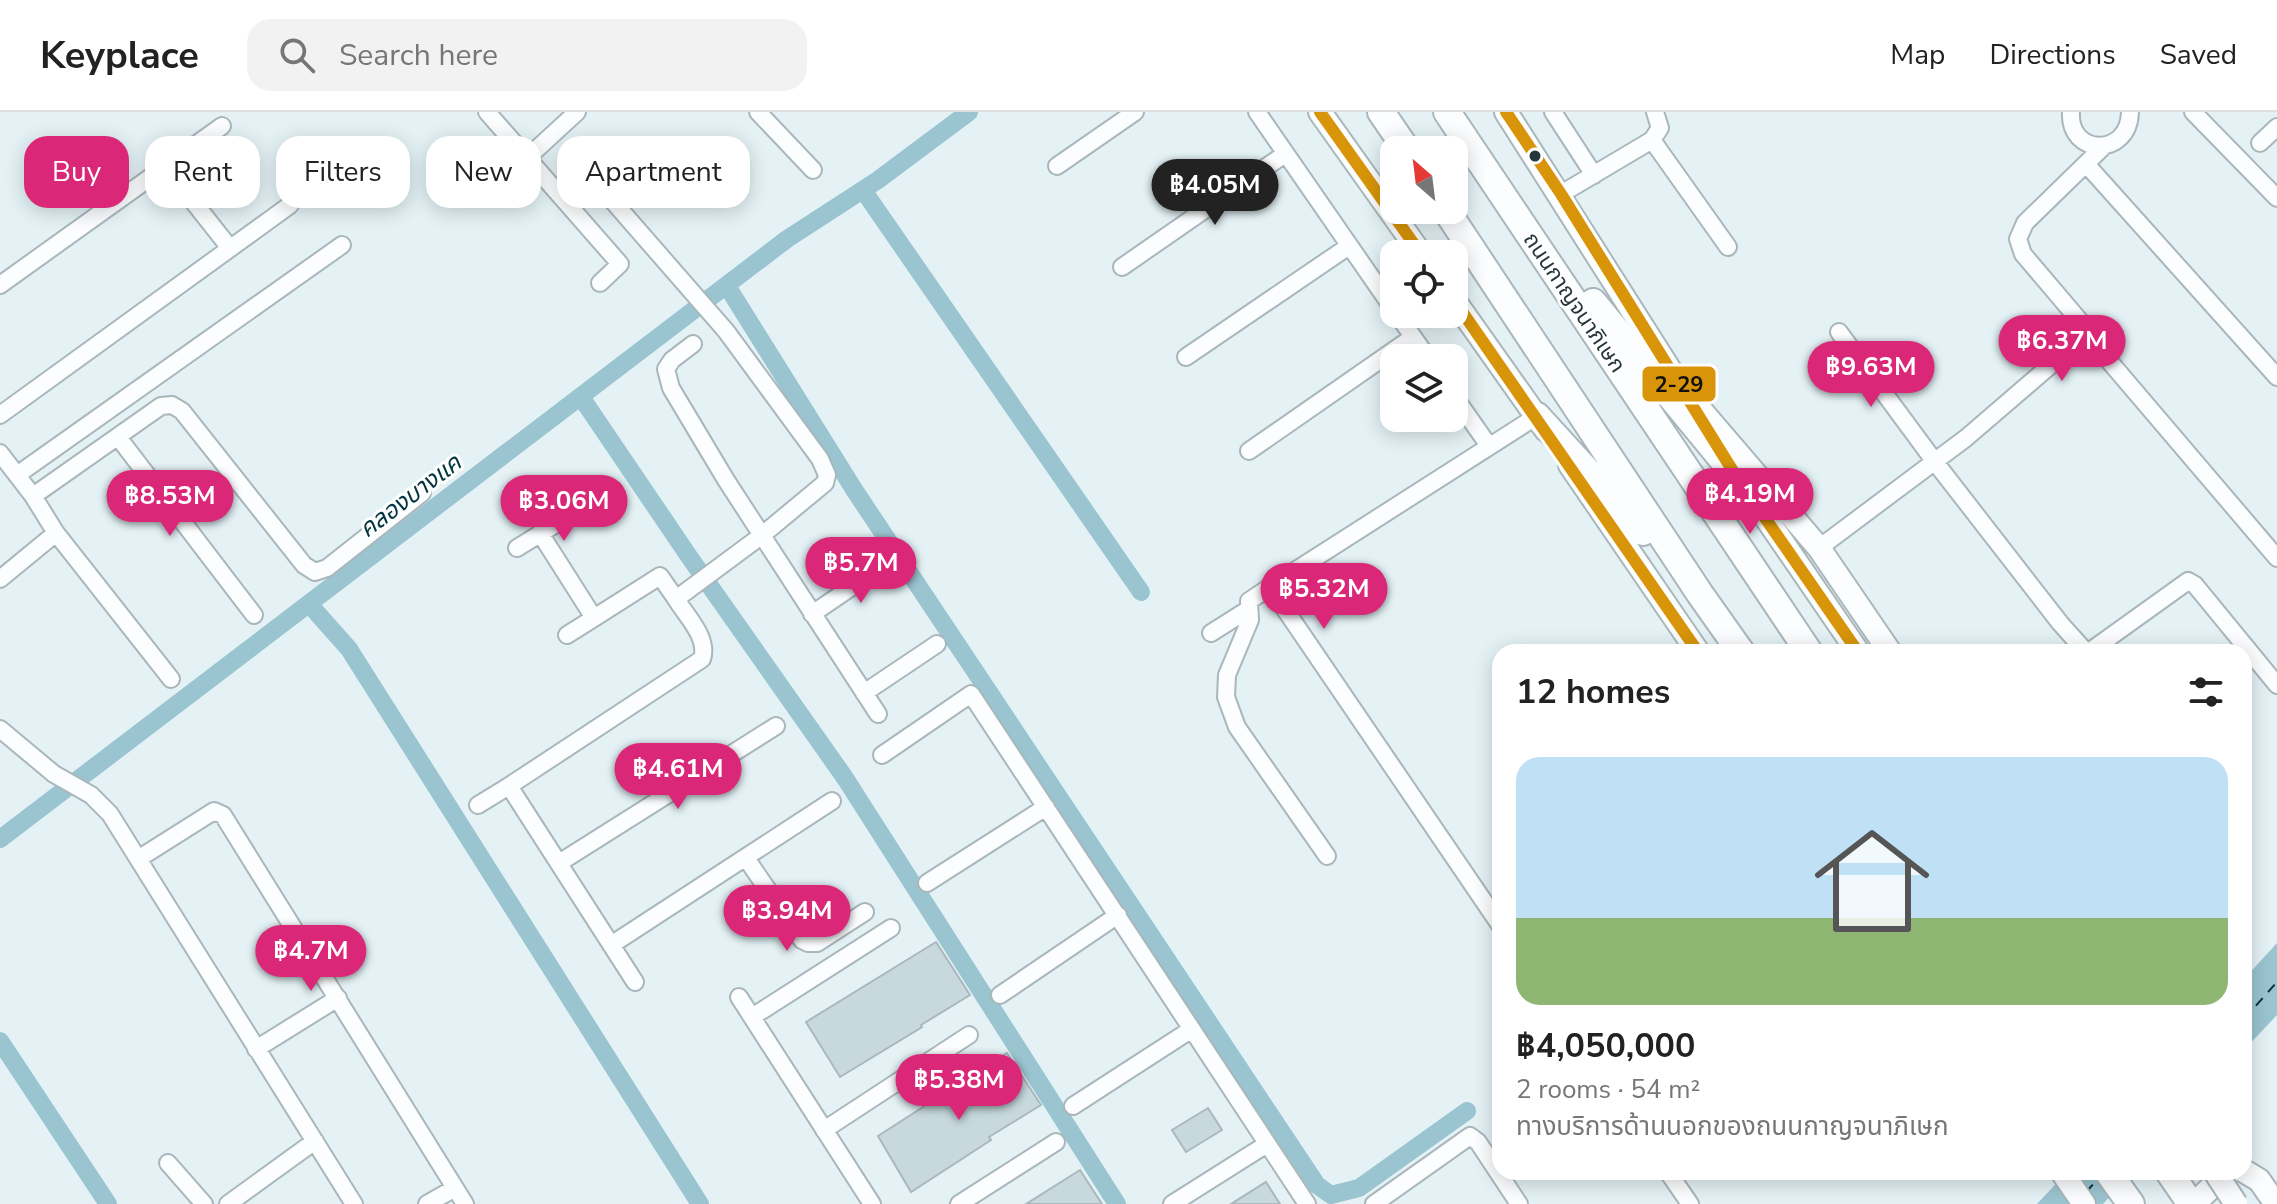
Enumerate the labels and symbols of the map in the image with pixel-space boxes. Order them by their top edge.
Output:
north arrow [1380,136,1468,224]
unlabelled marker [1527,148,1543,164]
pin: ฿4.05M [1150,159,1280,227]
street label: ถนนกาญจนาภิเษก [1516,226,1632,379]
pin: ฿6.37M [1997,315,2127,383]
pin: ฿9.63M [1806,341,1936,409]
line badge: 2-29 [1641,365,1717,403]
text: 2-29 [1654,370,1704,400]
water label: คลองบางแค [352,446,469,545]
pin: ฿4.19M [1685,468,1815,536]
pin: ฿8.53M [105,470,235,538]
pin: ฿3.06M [499,475,629,543]
pin: ฿5.7M [805,537,917,605]
pin: ฿5.32M [1259,563,1389,631]
pin: ฿4.61M [613,743,743,811]
pin: ฿3.94M [722,885,852,953]
pin: ฿4.7M [255,925,367,993]
pin: ฿5.38M [894,1054,1024,1122]

